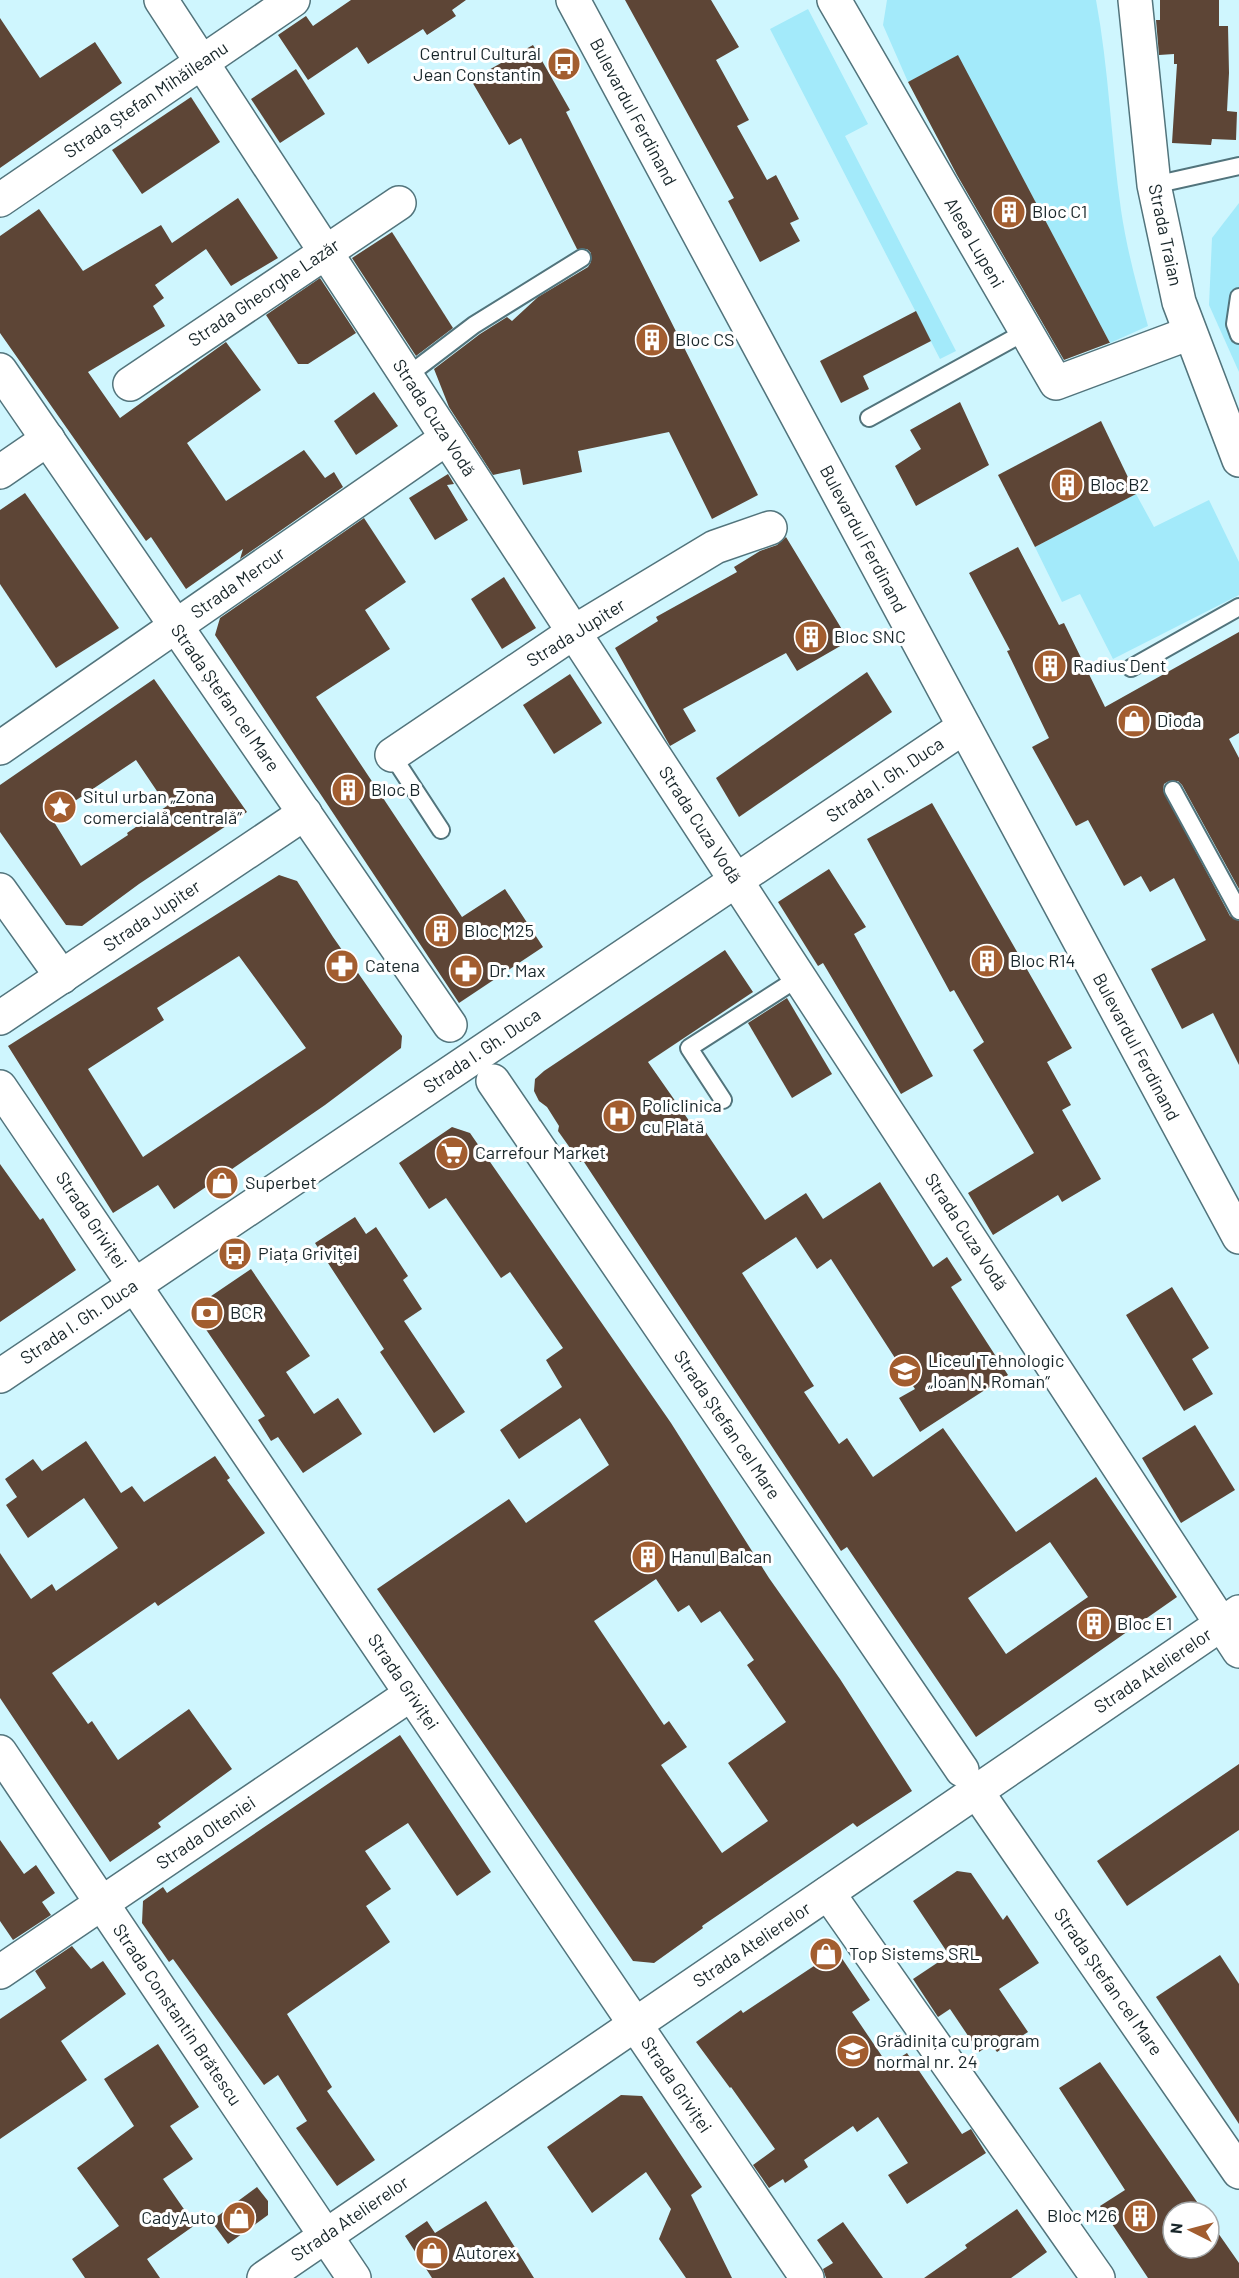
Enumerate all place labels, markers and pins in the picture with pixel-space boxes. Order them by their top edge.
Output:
place label: Centrul Cultural Jean Constantin [413,42,541,85]
bus stop icon: Centrul Cultural Jean Constantin [546,46,582,82]
building icon: Bloc C1 [991,194,1027,230]
place label: Bloc C1 [1032,200,1087,222]
building icon: Bloc CS [634,322,670,358]
place label: Bloc CS [675,328,735,350]
building icon: Bloc B2 [1049,467,1085,503]
place label: Bloc B2 [1090,473,1149,495]
building icon: Bloc SNC [793,619,829,655]
place label: Bloc SNC [834,625,906,647]
building icon: Radius Dent [1032,648,1068,684]
place label: Radius Dent [1073,654,1167,676]
shop icon: Dioda [1116,703,1152,739]
place label: Dioda [1157,709,1202,731]
building icon: Bloc B [330,772,366,808]
place label: Bloc B [371,778,420,800]
place label: Situl urban „Zona comercială centrală” [83,785,242,828]
place icon: Situl urban „Zona comercială centrală” [42,789,78,825]
building icon: Bloc M25 [423,913,459,949]
place label: Bloc M25 [464,919,534,941]
building icon: Bloc R14 [969,943,1005,979]
pharmacy icon: Catena [324,948,360,984]
place label: Bloc R14 [1010,949,1075,971]
pharmacy icon: Dr. Max [448,953,484,989]
place label: Catena [365,954,420,976]
place label: Dr. Max [489,959,546,981]
place label: Policlinica cu Plată [642,1094,722,1137]
hospital icon: Policlinica cu Plată [601,1098,637,1134]
supermarket icon: Carrefour Market [434,1135,470,1171]
place label: Carrefour Market [475,1141,606,1163]
shop icon: Superbet [204,1165,240,1201]
place label: Superbet [245,1171,317,1193]
bus stop icon: Piața Griviței [217,1236,253,1272]
place label: Piața Griviței [258,1242,358,1264]
bank icon: BCR [189,1295,225,1331]
place label: BCR [230,1301,263,1323]
place label: Liceul Tehnologic „Ioan N. Roman” [928,1349,1064,1392]
school or university icon: Liceul Tehnologic „Ioan N. Roman” [887,1353,923,1389]
building icon: Hanul Balcan [630,1539,666,1575]
place label: Hanul Balcan [671,1545,772,1567]
building icon: Bloc E1 [1076,1606,1112,1642]
place label: Bloc E1 [1117,1612,1172,1634]
shop icon: Top Sistems SRL [808,1936,844,1972]
place label: Top Sistems SRL [849,1942,980,1964]
place label: Grădinița cu program normal nr. 24 [876,2029,1040,2072]
school or university icon: Grădinița cu program normal nr. 24 [835,2033,871,2069]
building icon: Bloc M26 [1122,2198,1158,2234]
shop icon: CadyAuto [221,2200,257,2236]
place label: Bloc M26 [1047,2204,1117,2226]
place label: CadyAuto [141,2206,216,2228]
shop icon: Autorex [414,2235,450,2271]
place label: Autorex [455,2241,516,2263]

